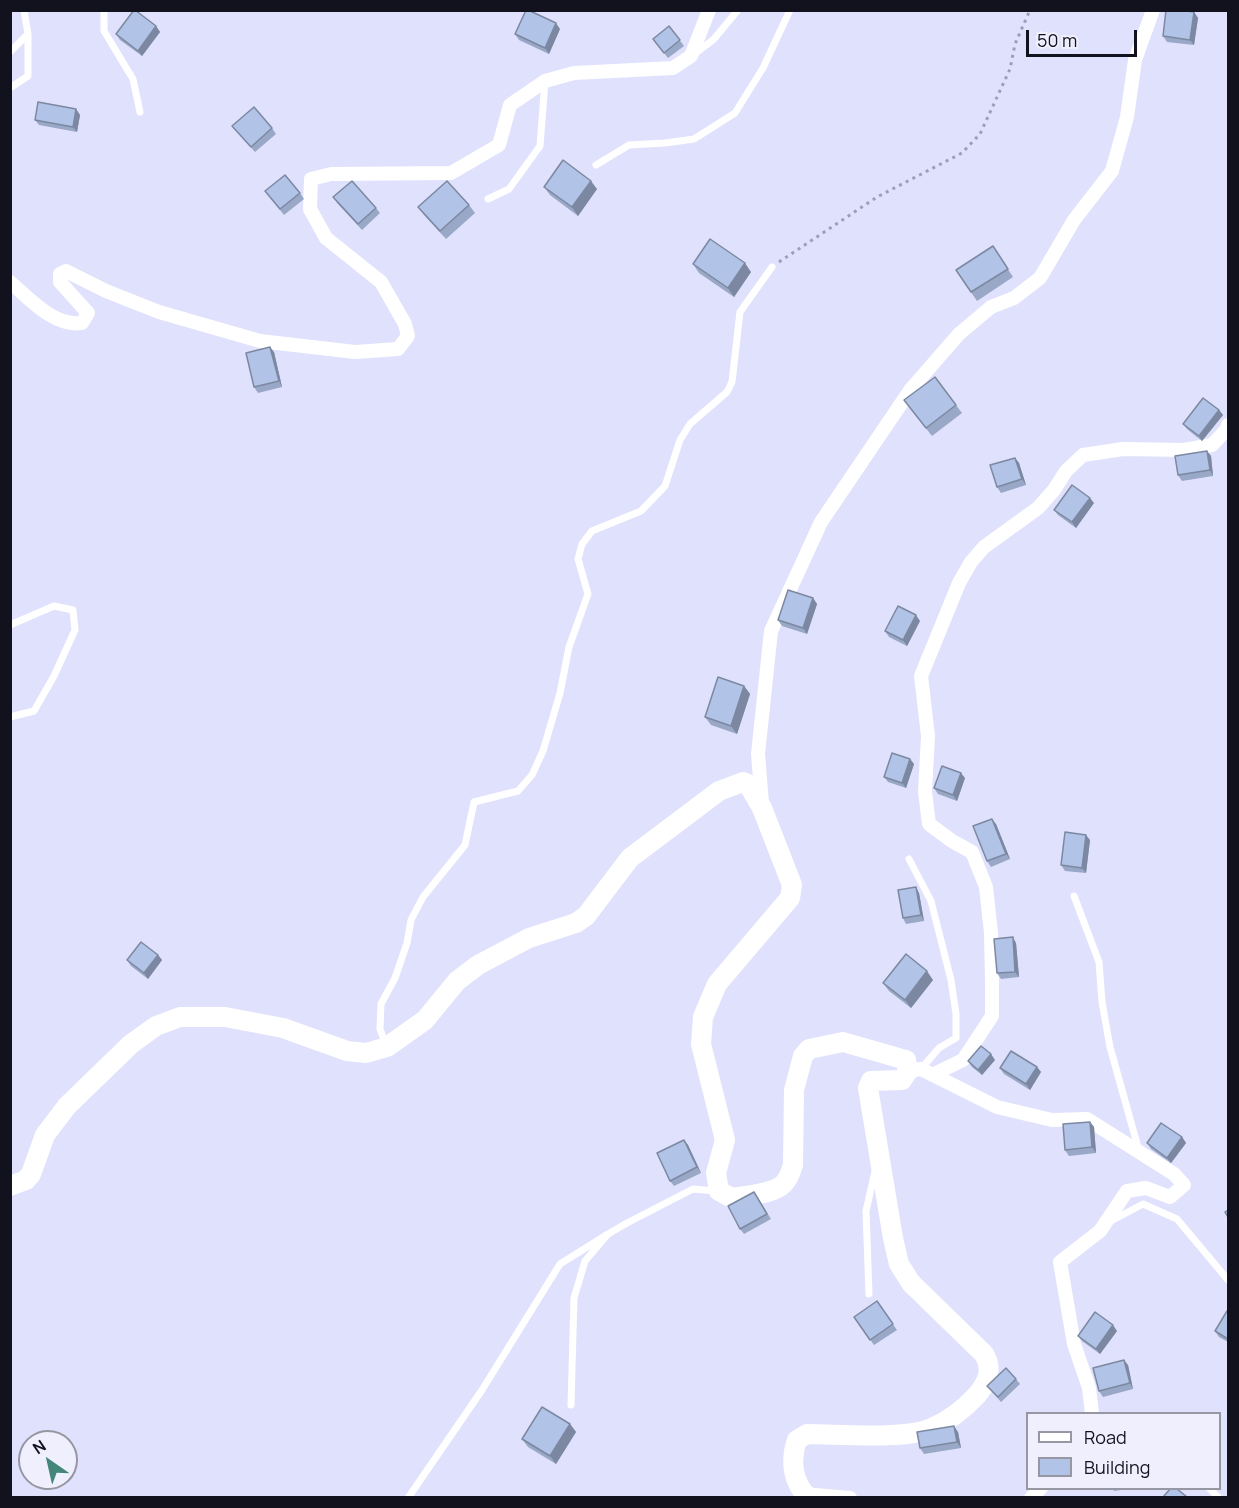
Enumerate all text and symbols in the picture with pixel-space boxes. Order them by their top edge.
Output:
scale bar [1029,18,1140,56]
text: 50 m [1037,28,1077,52]
legend [1026,1412,1221,1490]
text: Road [1084,1425,1127,1449]
north arrow [18,1430,78,1490]
text: N [28,1434,50,1459]
text: Building [1084,1455,1150,1479]

